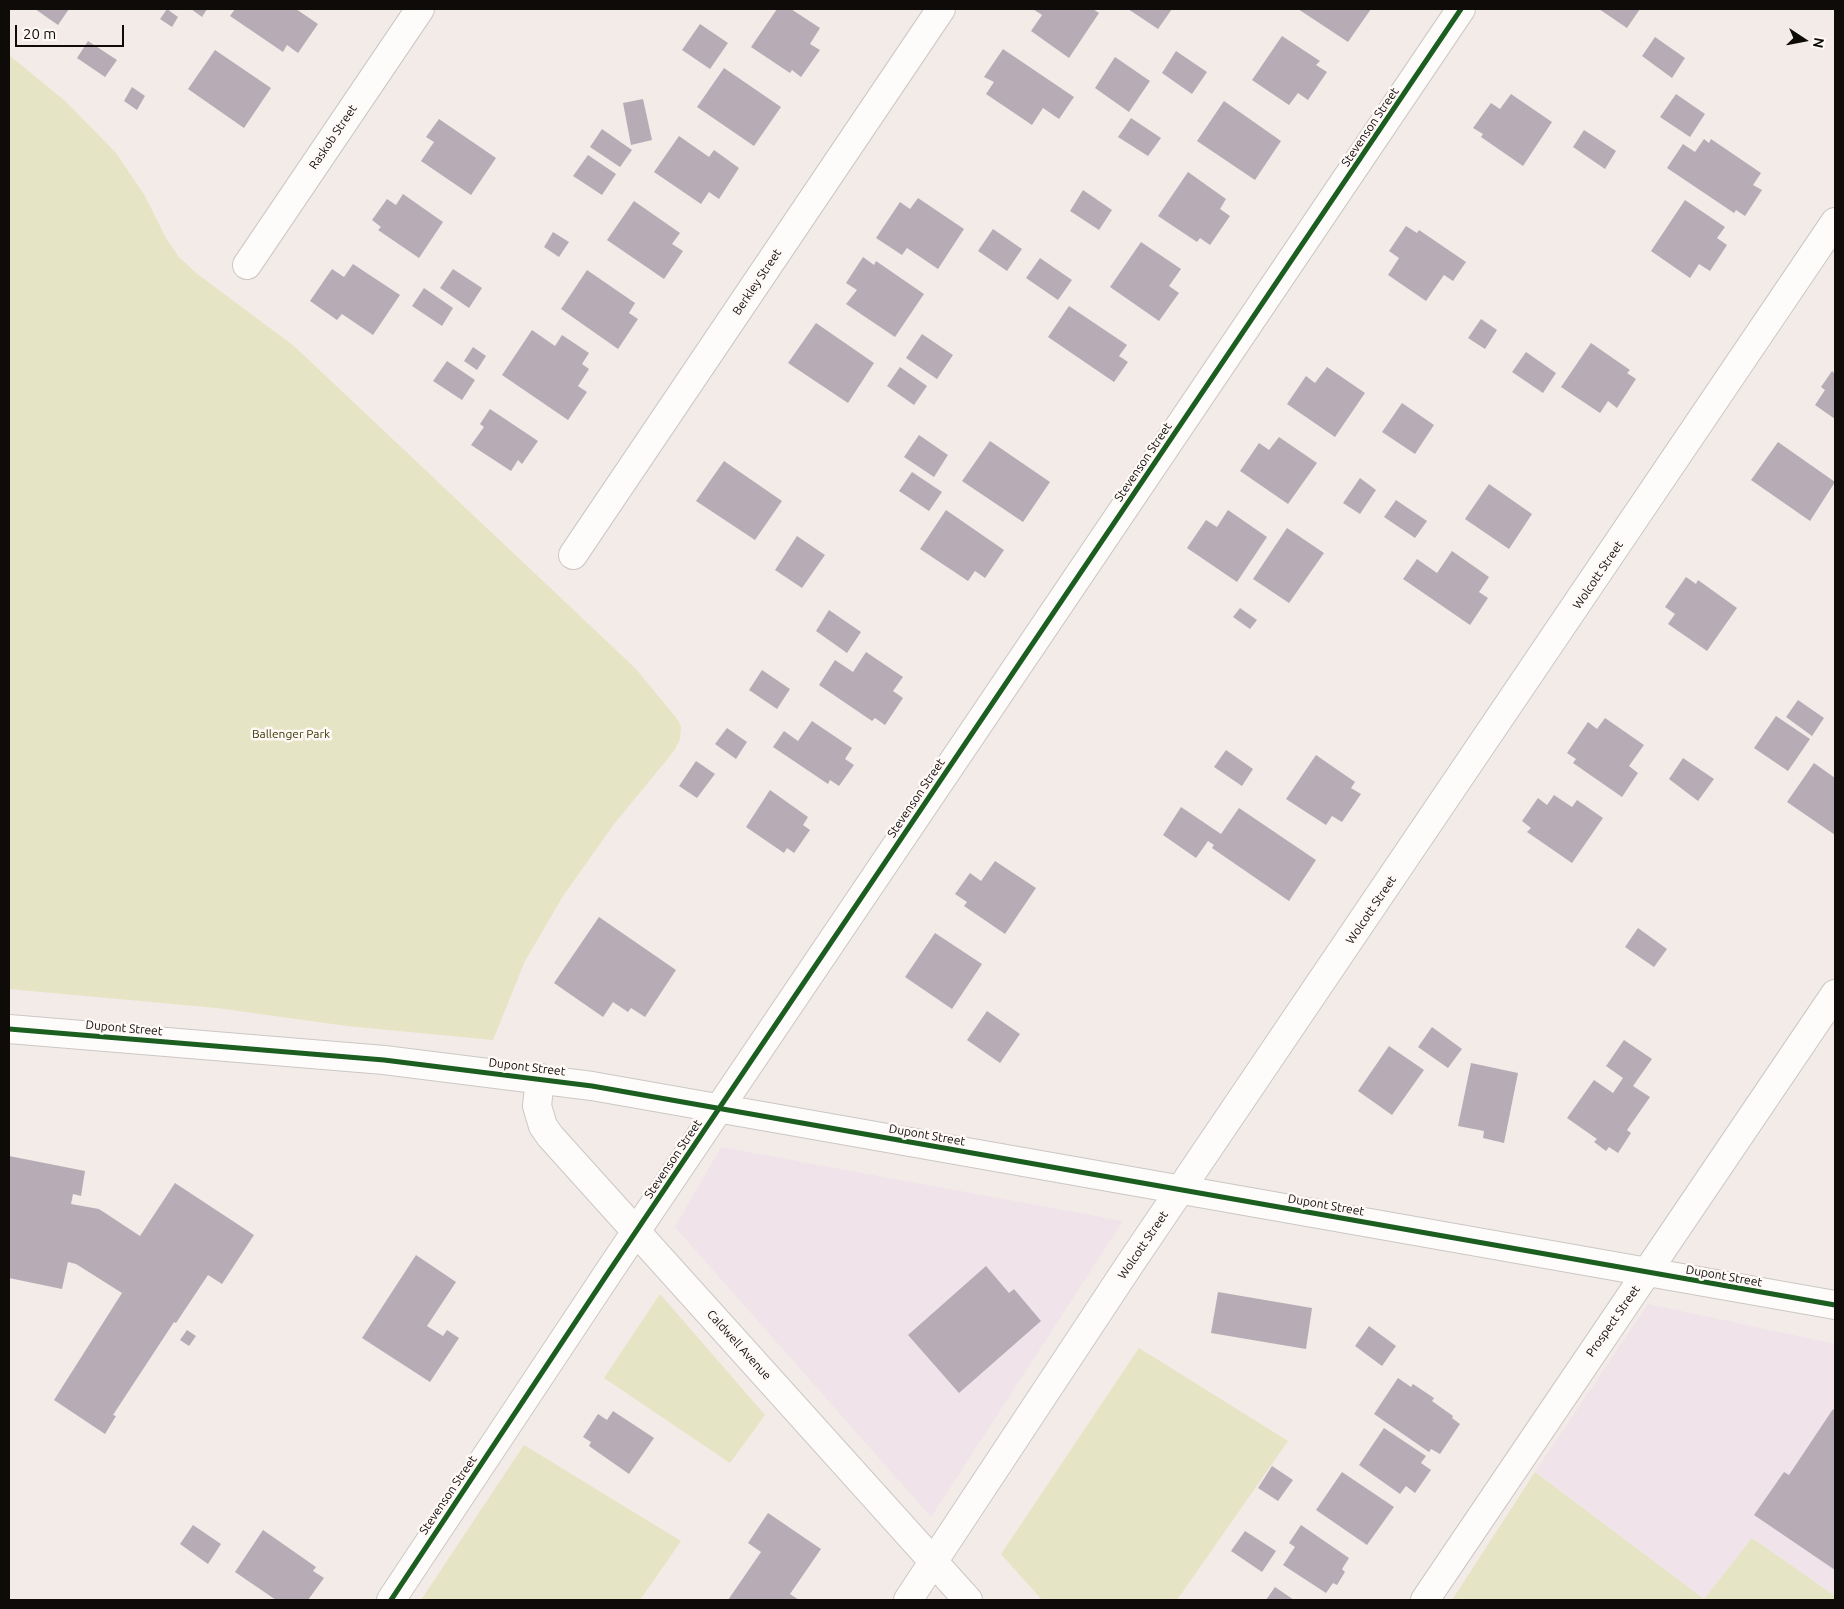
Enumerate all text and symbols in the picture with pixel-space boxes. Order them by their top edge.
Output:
scale bar [18,15,126,47]
north arrow [1779,15,1829,65]
text: 20 m [23,25,56,42]
text: N [1810,36,1828,50]
street label: Stevenson Street [1338,85,1402,169]
street label: Raskob Street [306,102,360,172]
street label: Berkley Street [730,246,784,318]
street label: Stevenson Street [1111,420,1175,504]
street label: Wolcott Street [1570,538,1626,612]
park label: Ballenger Park [252,727,330,741]
street label: Stevenson Street [884,756,948,840]
street label: Wolcott Street [1343,873,1399,947]
street label: Dupont Street [85,1017,163,1039]
street label: Dupont Street [488,1055,566,1079]
street label: Stevenson Street [641,1117,705,1201]
street label: Dupont Street [888,1121,966,1149]
street label: Dupont Street [1287,1191,1365,1219]
street label: Wolcott Street [1115,1208,1171,1282]
street label: Dupont Street [1685,1262,1763,1290]
street label: Prospect Street [1583,1282,1643,1360]
street label: Caldwell Avenue [704,1307,774,1383]
street label: Stevenson Street [416,1453,480,1537]

